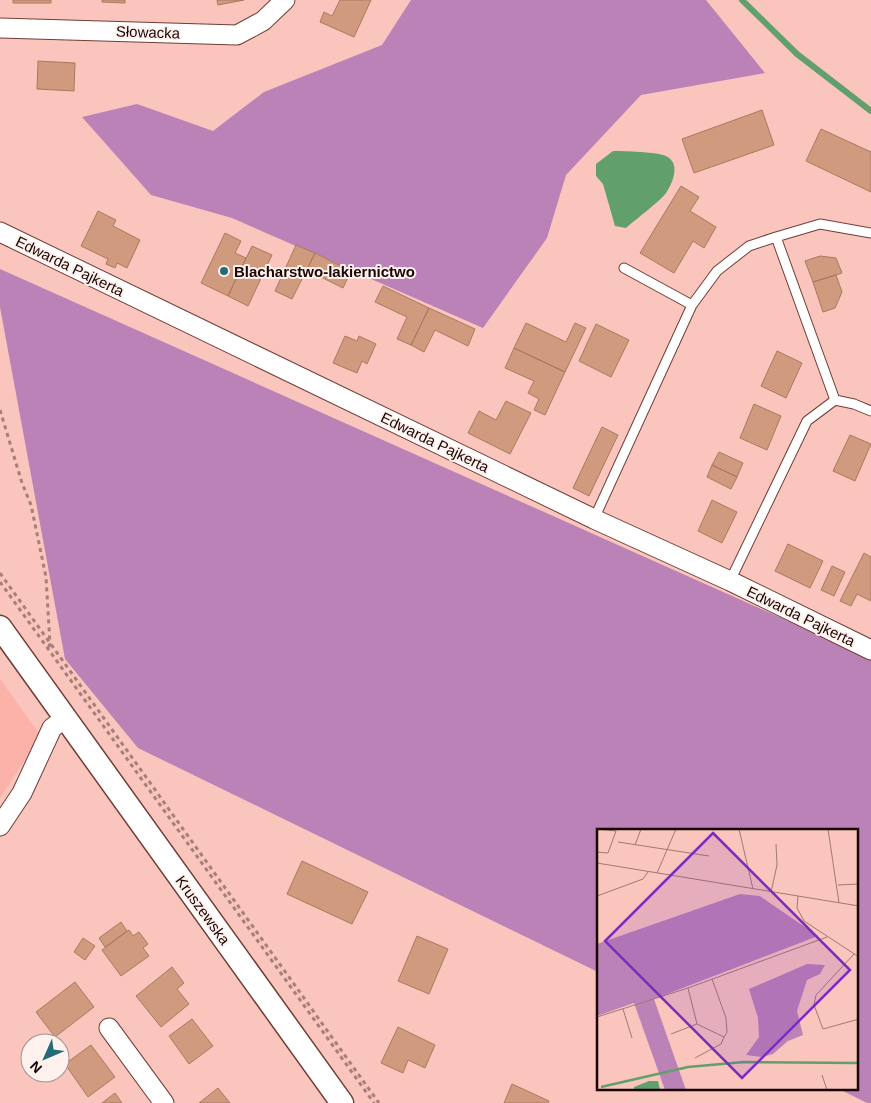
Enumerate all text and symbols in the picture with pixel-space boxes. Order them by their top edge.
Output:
street label: Słowacka [116,22,181,42]
street label: Edwarda Pajkerta [13,232,128,300]
place label: Blacharstwo-lakiernictwo [234,263,415,280]
marker: Blacharstwo-lakiernictwo [218,265,230,277]
street label: Edwarda Pajkerta [378,408,493,476]
street label: Edwarda Pajkerta [744,582,859,650]
inset map [597,829,858,1090]
street label: Kruszewska [172,872,234,948]
north arrow [20,1033,70,1083]
text: N [27,1058,45,1076]

